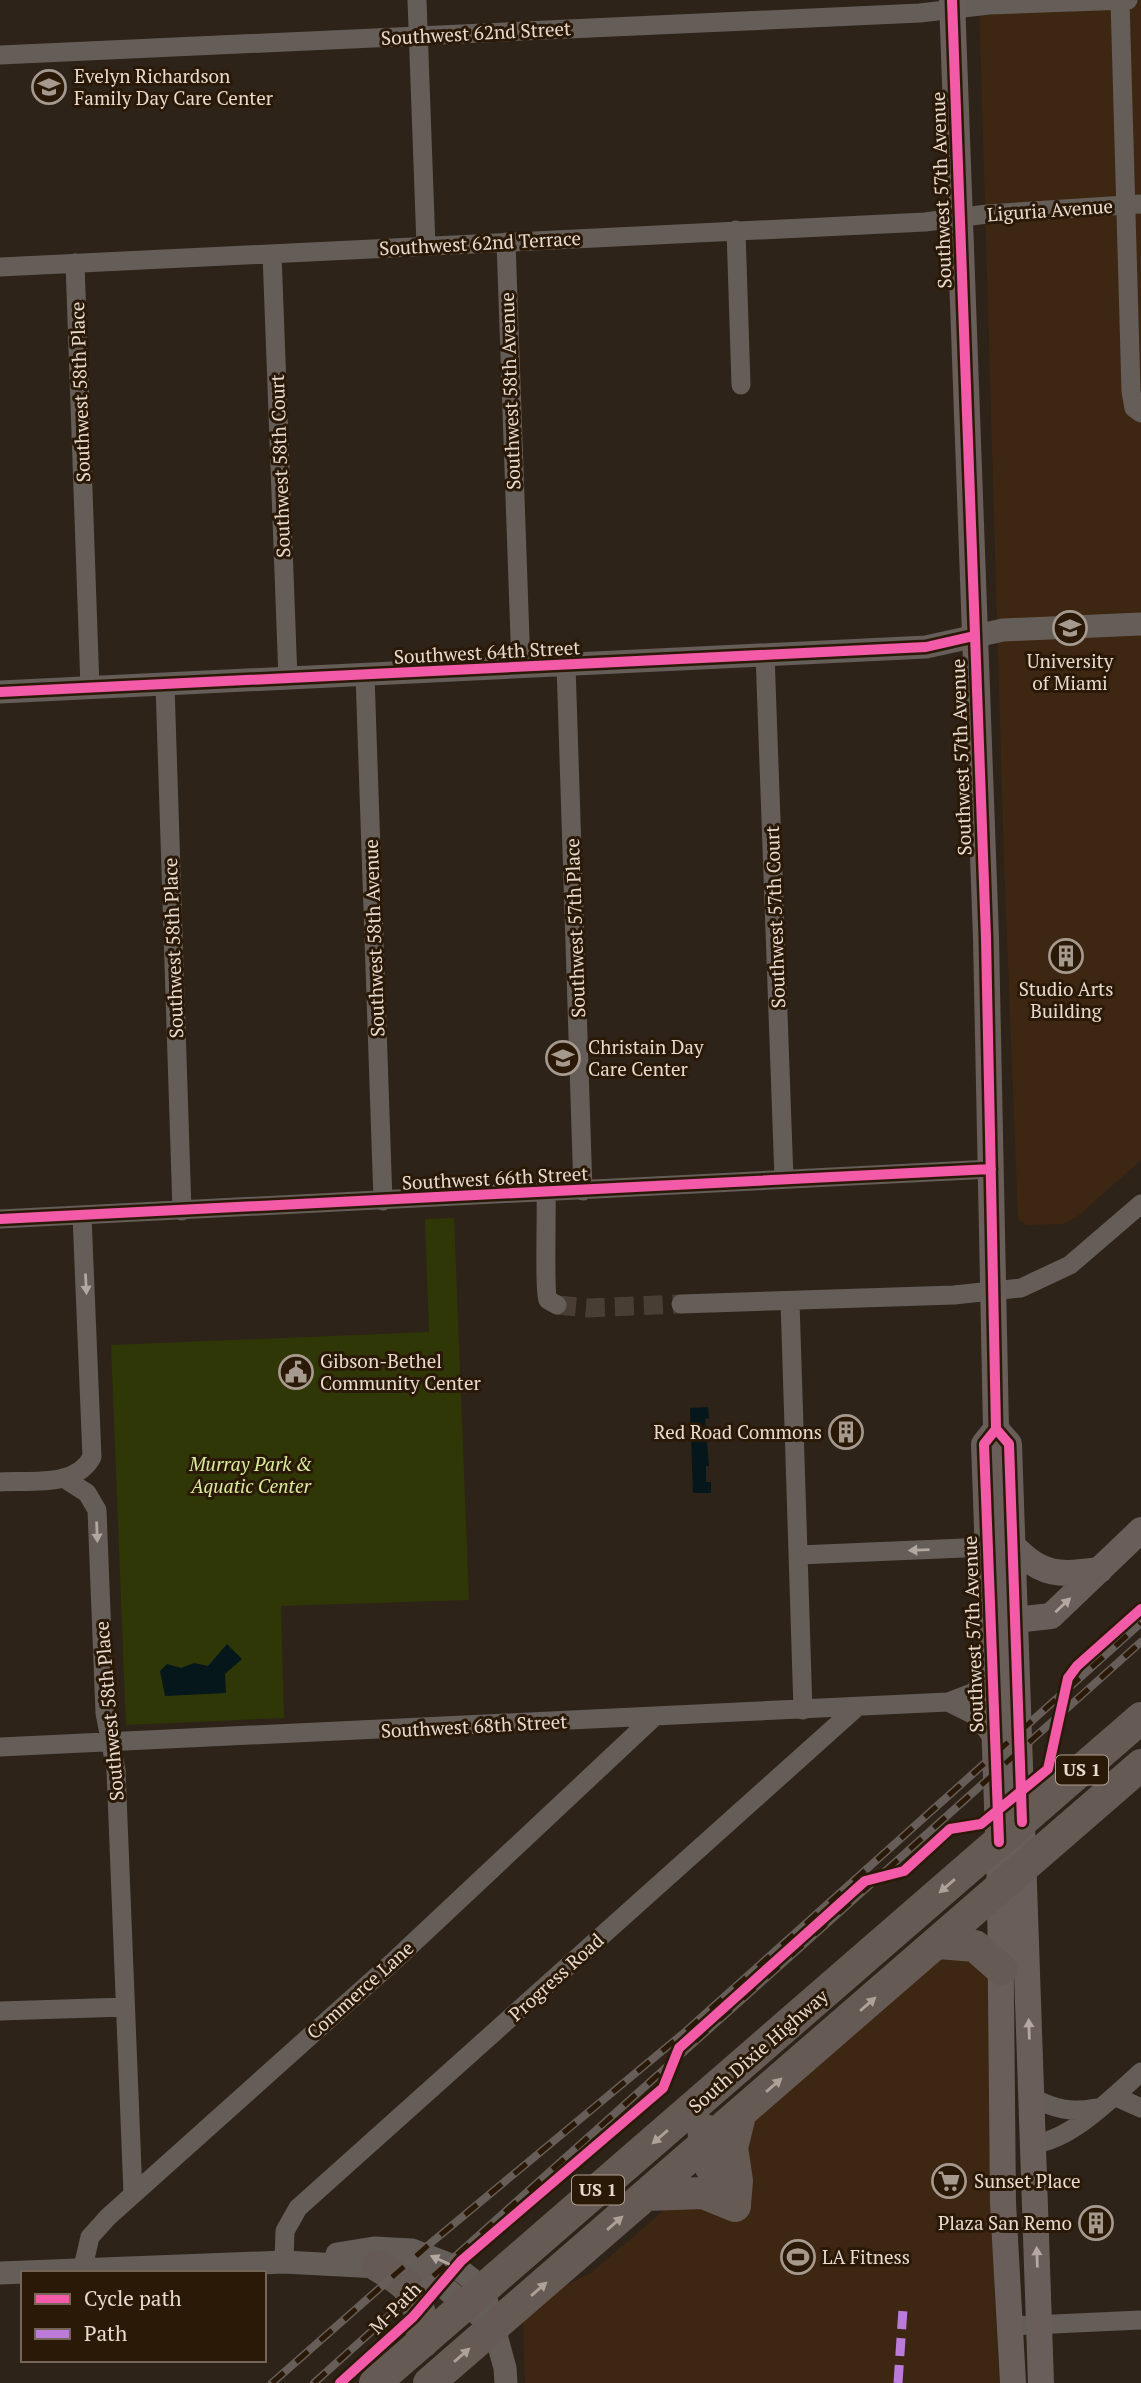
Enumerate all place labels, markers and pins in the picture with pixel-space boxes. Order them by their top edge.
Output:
place label: Evelyn Richardson Family Day Care Center [74,63,274,110]
school or university icon: Evelyn Richardson Family Day Care Center [30,68,68,106]
school or university icon: University of Miami [1051,609,1089,647]
place label: University of Miami [1027,648,1114,695]
building icon: Studio Arts Building [1047,937,1085,975]
place label: Studio Arts Building [1019,976,1113,1023]
place label: Christain Day Care Center [588,1034,704,1081]
school or university icon: Christain Day Care Center [544,1039,582,1077]
place label: Gibson-Bethel Community Center [320,1348,481,1395]
public building icon: Gibson-Bethel Community Center [277,1353,315,1391]
building icon: Red Road Commons [827,1413,865,1451]
place label: Red Road Commons [653,1419,822,1444]
supermarket icon: Sunset Place [930,2162,968,2200]
place label: Sunset Place [974,2168,1081,2193]
building icon: Plaza San Remo [1077,2204,1115,2242]
place label: Plaza San Remo [938,2210,1072,2235]
sports icon: LA Fitness [779,2238,817,2276]
place label: LA Fitness [822,2244,910,2269]

